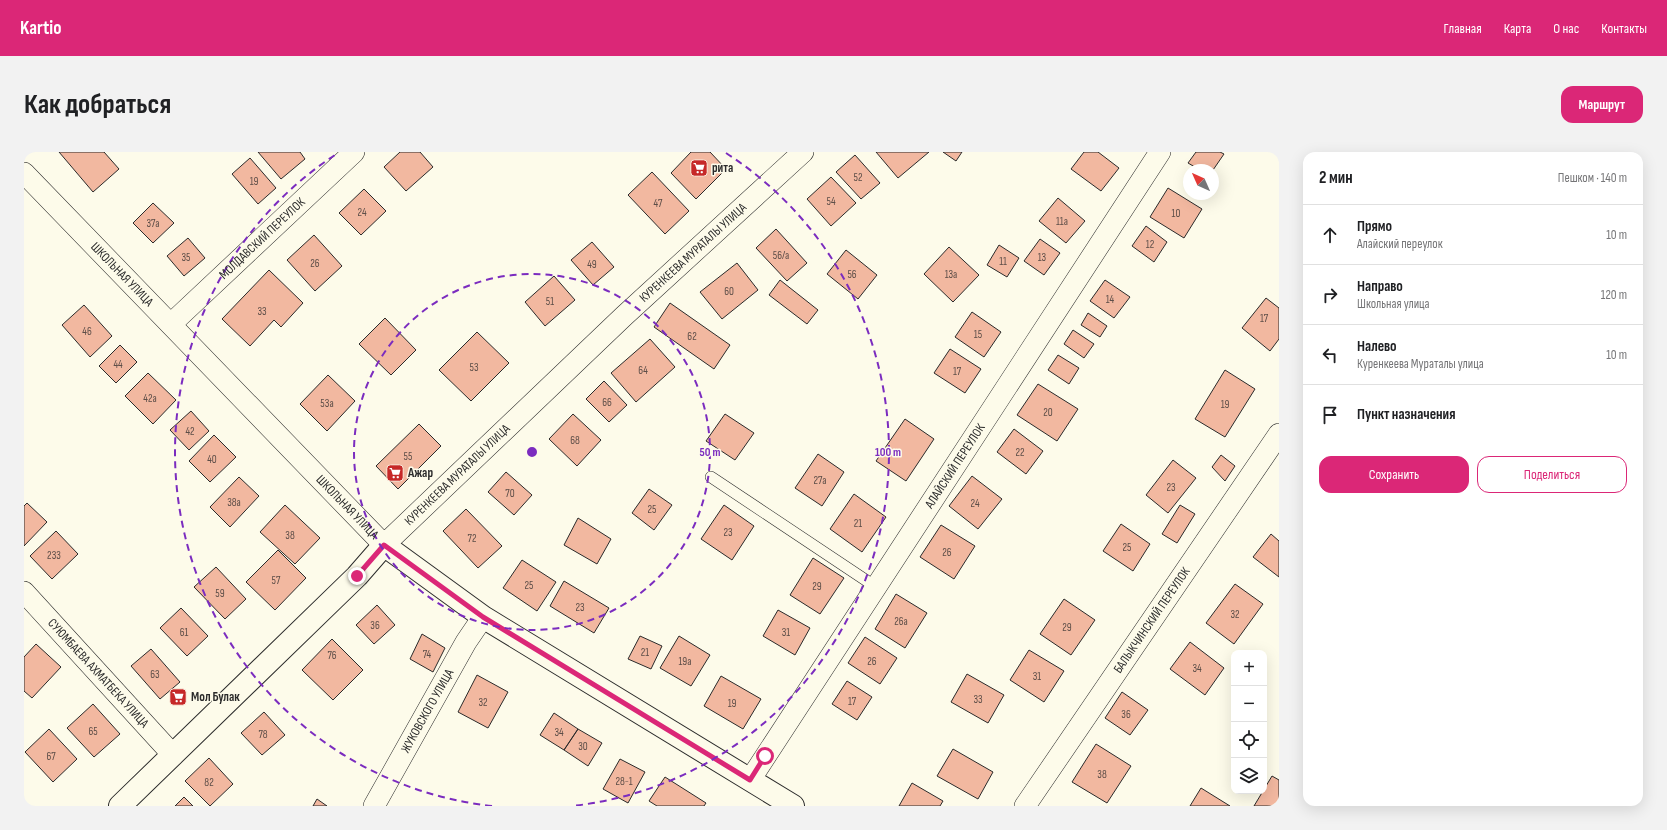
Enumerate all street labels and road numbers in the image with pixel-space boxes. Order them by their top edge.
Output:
street label: МОЛДАВСКИЙ ПЕРЕУЛОК [216,194,309,283]
street label: КУРЕНКЕЕВА МУРАТАЛЫ УЛИЦА [636,199,750,306]
street label: ШКОЛЬНАЯ УЛИЦА [87,239,157,310]
street label: АЛАЙСКИЙ ПЕРЕУЛОК [921,420,989,512]
street label: КУРЕНКЕЕВА МУРАТАЛЫ УЛИЦА [401,421,514,529]
street label: ШКОЛЬНАЯ УЛИЦА [313,472,382,543]
street label: БАЛЫКЧИНСКИЙ ПЕРЕУЛОК [1110,564,1194,676]
street label: СУЮМБАЕВА АХМАТБЕКА УЛИЦА [44,615,152,731]
street label: ЖУКОВСКОГО УЛИЦА [397,666,457,756]

